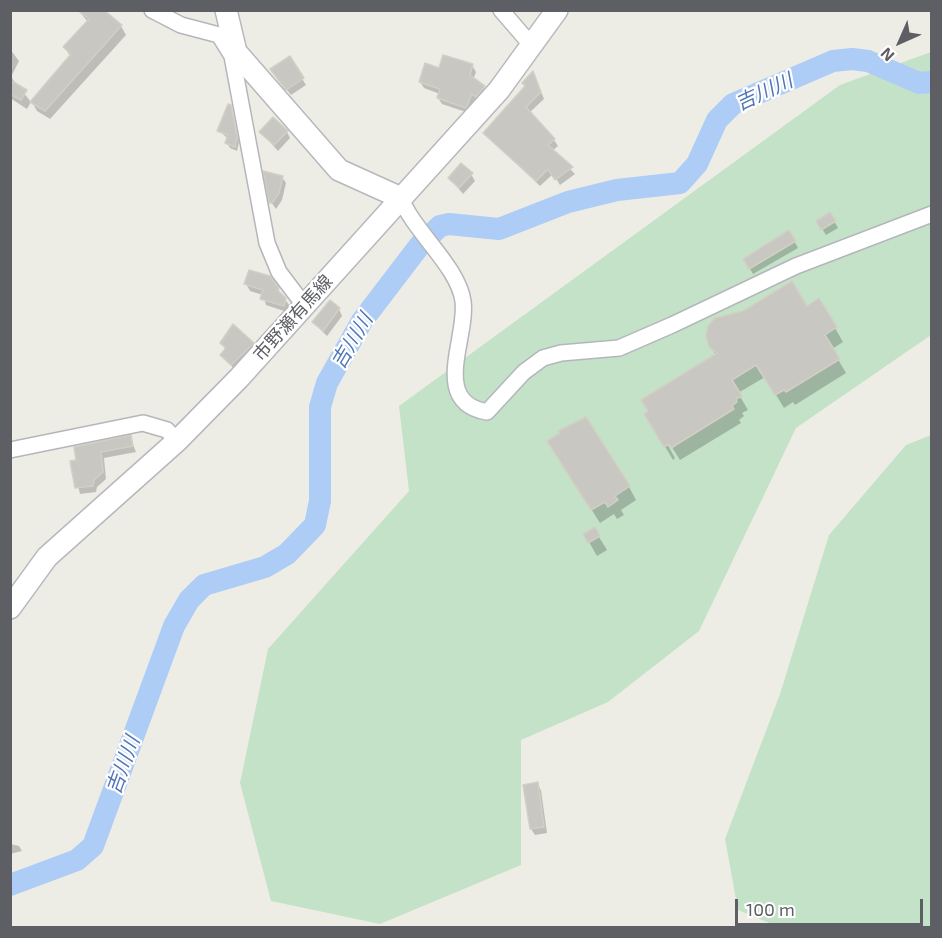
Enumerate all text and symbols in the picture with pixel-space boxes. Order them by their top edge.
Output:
north arrow [870,12,930,72]
text: N [876,44,898,66]
water label: 吉川川 [732,68,796,116]
street label: 市野瀬有馬線 [249,271,337,365]
water label: 吉川川 [326,309,378,373]
water label: 吉川川 [101,733,145,797]
scale bar [738,887,926,925]
text: 100 m [746,898,795,920]

